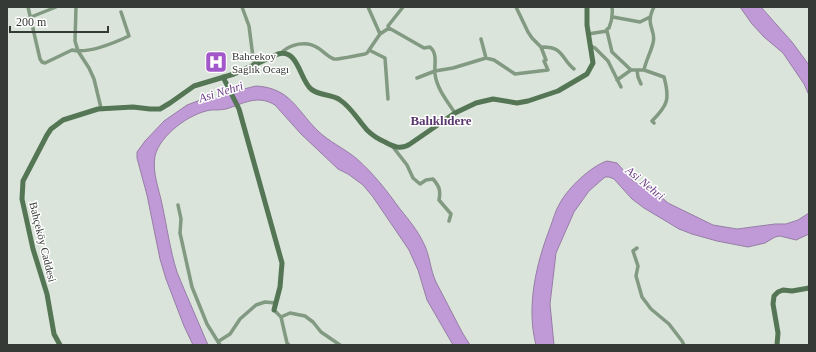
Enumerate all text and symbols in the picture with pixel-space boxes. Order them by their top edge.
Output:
scale bar [10,8,108,34]
text: 200 m [16,15,47,29]
hospital icon: Bahcekoy Saglık Ocagı [203,49,229,75]
place label: Bahcekoy Saglık Ocagı [232,50,289,75]
water label: Asi Nehri [196,79,245,106]
district label: Balıklıdere [410,113,472,128]
water label: Asi Nehri [622,163,667,203]
street label: Bahçeköy Caddesi [27,201,59,283]

